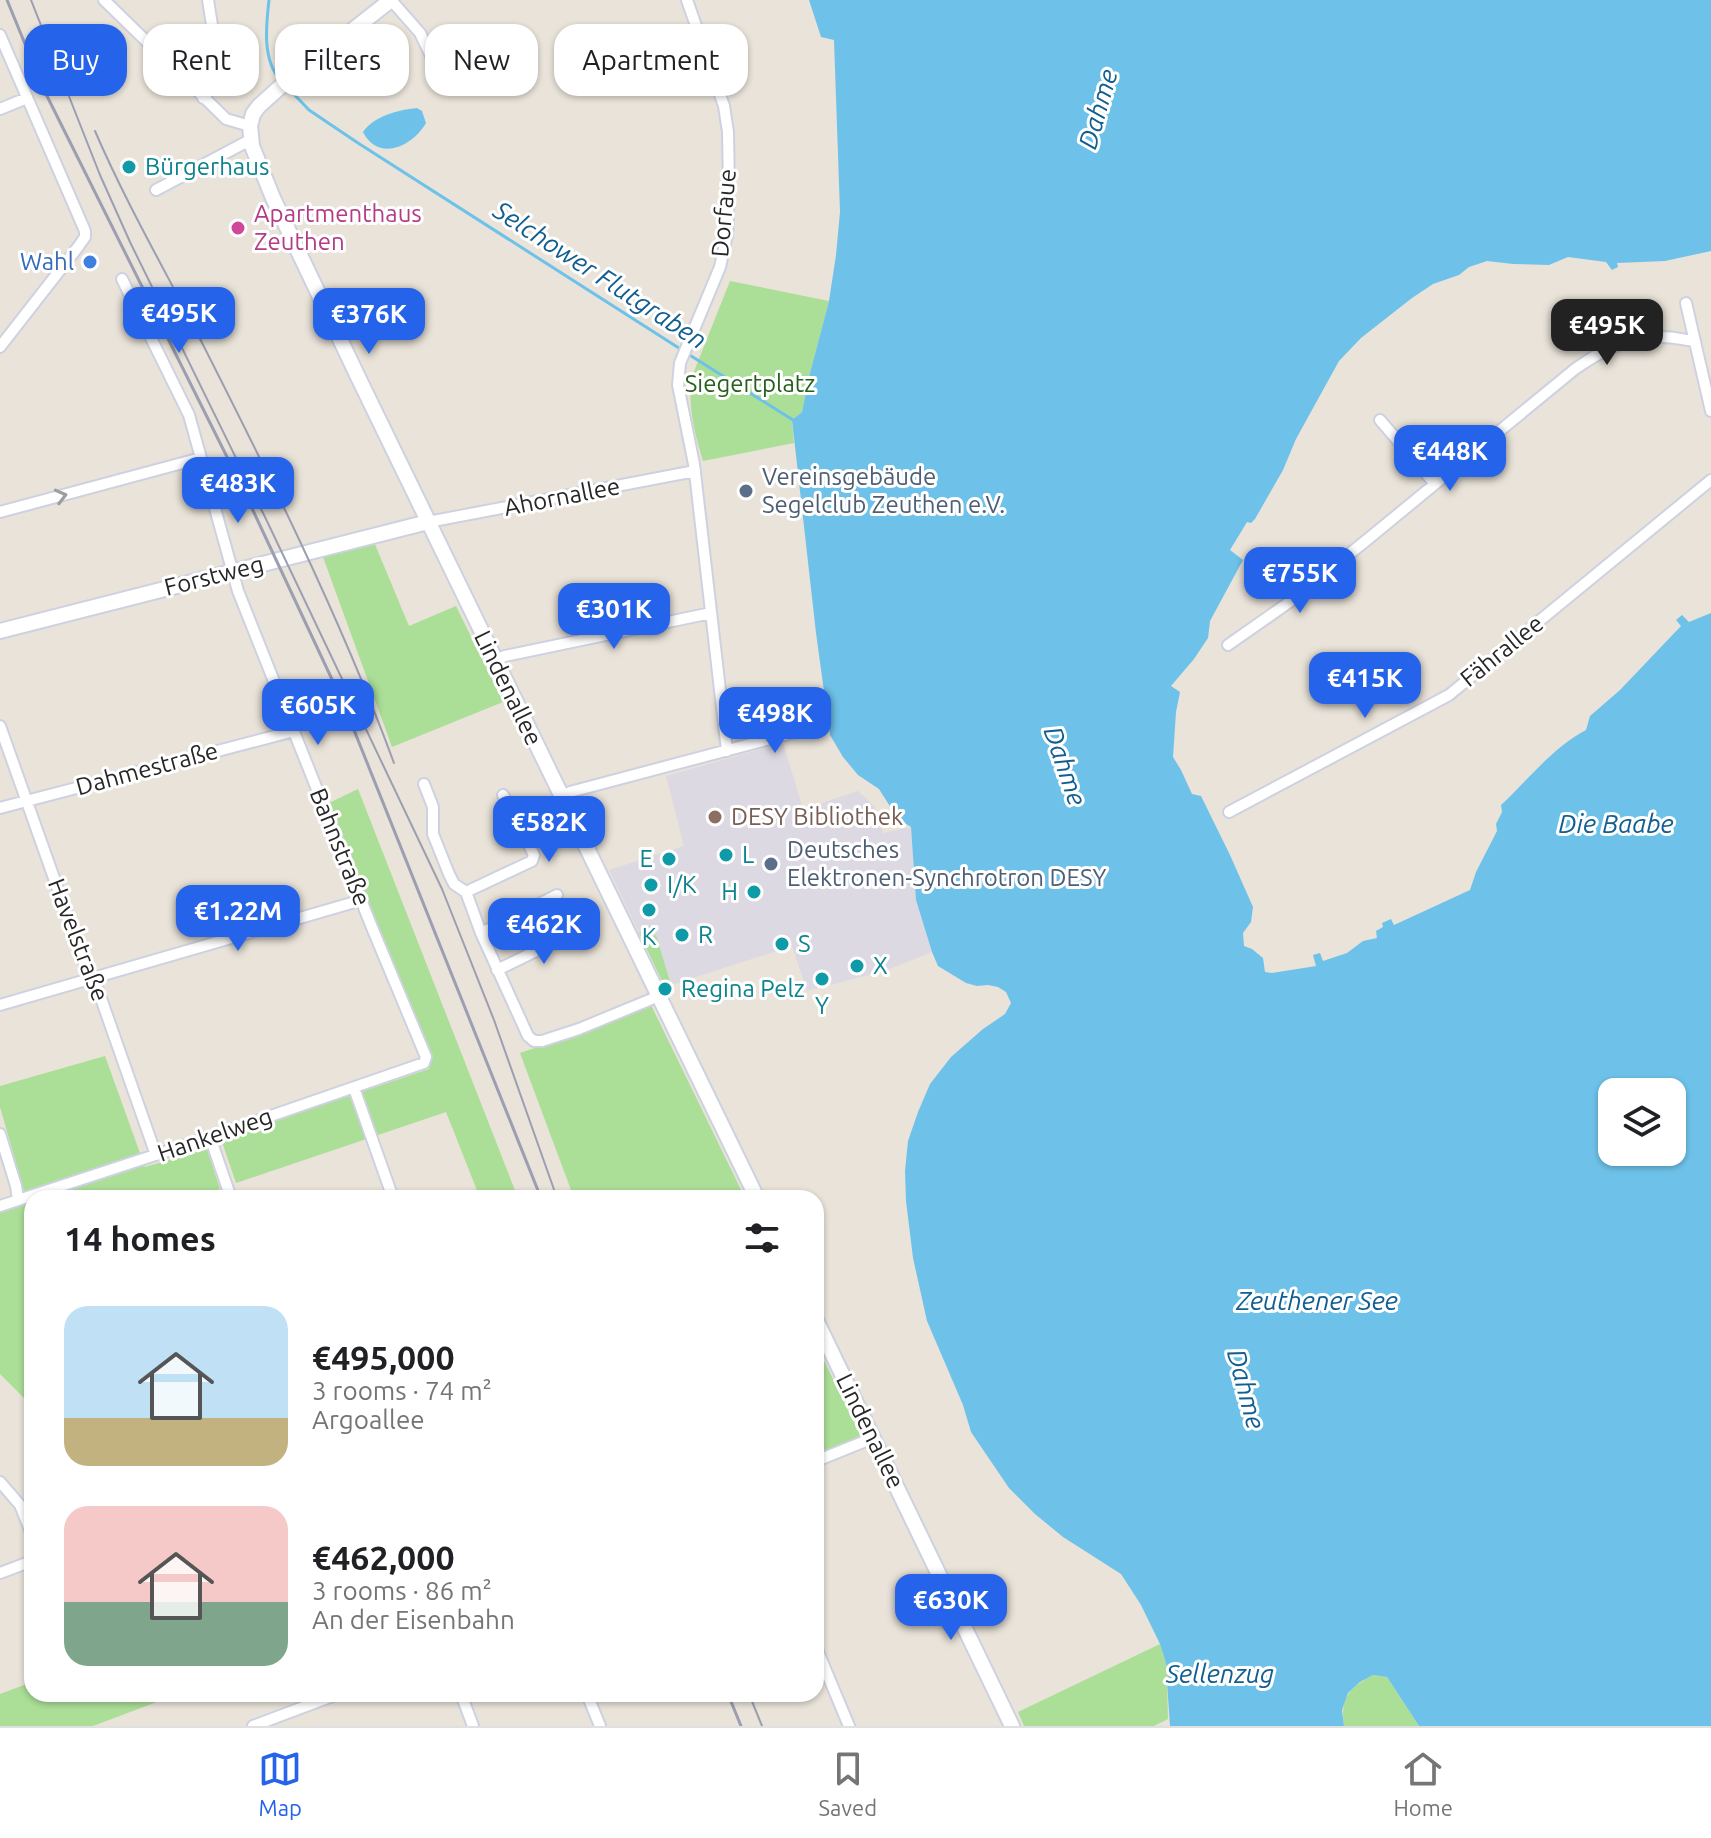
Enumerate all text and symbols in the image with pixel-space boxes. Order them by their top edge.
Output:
chip: Buy [24,24,127,96]
chip: Rent [143,24,259,96]
chip: Filters [275,24,409,96]
chip: New [425,24,538,96]
chip: Apartment [554,24,748,96]
water label: Dahme [1072,66,1123,152]
place label: Bürgerhaus [145,153,269,180]
marker: Bürgerhaus [120,158,138,176]
street label: Dorfaue [706,168,741,258]
water label: Selchower Flutgraben [488,194,712,354]
place label: Apartmenthaus Zeuthen [254,200,422,255]
marker: Apartmenthaus Zeuthen [229,219,247,237]
place label: Wahl [20,248,74,275]
marker: Wahl [81,253,99,271]
pin: €495K [123,287,235,355]
pin: €376K [313,288,425,356]
text: €495K [141,298,217,327]
text: €376K [331,299,407,328]
pin: €495K [1551,299,1663,367]
text: €495K [1569,310,1645,339]
park label: Siegertplatz [685,370,815,397]
pin: €448K [1394,425,1506,493]
text: €448K [1412,436,1488,465]
pin: €483K [182,457,294,525]
place label: Vereinsgebäude Segelclub Zeuthen e.V. [762,463,1005,518]
text: €483K [200,468,276,497]
street label: Ahornallee [502,472,622,521]
marker: Vereinsgebäude Segelclub Zeuthen e.V. [737,482,755,500]
one-way arrow [54,489,68,506]
pin: €755K [1244,547,1356,615]
street label: Forstweg [161,550,266,601]
text: €755K [1262,558,1338,587]
pin: €301K [558,583,670,651]
text: €301K [576,594,652,623]
street label: Fährallee [1455,609,1548,692]
street label: Lindenallee [469,626,548,749]
pin: €415K [1309,652,1421,720]
text: €415K [1327,663,1403,692]
pin: €605K [262,679,374,747]
pin: €498K [719,687,831,755]
text: €605K [280,690,356,719]
text: €498K [737,698,813,727]
water label: Dahme [1038,723,1092,809]
street label: Dahmestraße [73,737,221,800]
street label: Bahnstraße [305,784,376,909]
pin: €582K [493,796,605,864]
place label: DESY Bibliothek [731,803,903,830]
text: €582K [511,807,587,836]
marker: DESY Bibliothek [706,808,724,826]
water label: Die Baabe [1558,809,1674,838]
place label: Deutsches Elektronen-Synchrotron DESY [787,836,1106,891]
place label: L [742,841,754,868]
place label: E [640,845,653,872]
marker: L [717,846,735,864]
marker: E [660,850,678,868]
marker: Deutsches Elektronen-Synchrotron DESY [762,855,780,873]
place label: I/K [667,871,697,898]
street label: Havelstraße [43,875,114,1005]
marker: I/K [642,876,660,894]
place label: H [721,878,738,905]
marker: H [745,883,763,901]
pin: €1.22M [173,885,303,953]
text: €1.22M [194,896,282,925]
pin: €462K [488,898,600,966]
marker: K [640,901,658,919]
text: €462K [506,909,582,938]
place label: R [698,921,713,948]
place label: K [642,923,657,950]
marker: R [673,926,691,944]
place label: S [798,930,811,957]
marker: S [773,935,791,953]
place label: X [873,952,888,979]
marker: X [848,957,866,975]
marker: Y [813,970,831,988]
place label: Regina Pelz [681,975,805,1002]
marker: Regina Pelz [656,980,674,998]
place label: Y [815,992,829,1019]
map controls [1598,1078,1686,1166]
button: layers [1598,1078,1686,1166]
street label: Hankelweg [154,1102,276,1167]
icon: filters [740,1216,784,1260]
text: 14 homes [64,1219,216,1257]
water label: Zeuthener See [1235,1286,1398,1315]
icon: home [128,1338,224,1434]
text: €495,000 [312,1338,455,1376]
water label: Dahme [1222,1346,1271,1432]
street label: Lindenallee [831,1369,910,1492]
text: 3 rooms · 74 m² [312,1376,492,1405]
text: Argoallee [312,1405,425,1434]
icon: home [128,1538,224,1634]
text: €462,000 [312,1538,455,1576]
pin: €630K [895,1574,1007,1642]
text: 3 rooms · 86 m² [312,1576,492,1605]
text: €630K [913,1585,989,1614]
text: An der Eisenbahn [312,1605,515,1634]
water label: Sellenzug [1165,1659,1274,1688]
tab: Map [258,1747,302,1820]
tab: Saved [819,1747,877,1820]
tab: Home [1393,1747,1453,1820]

